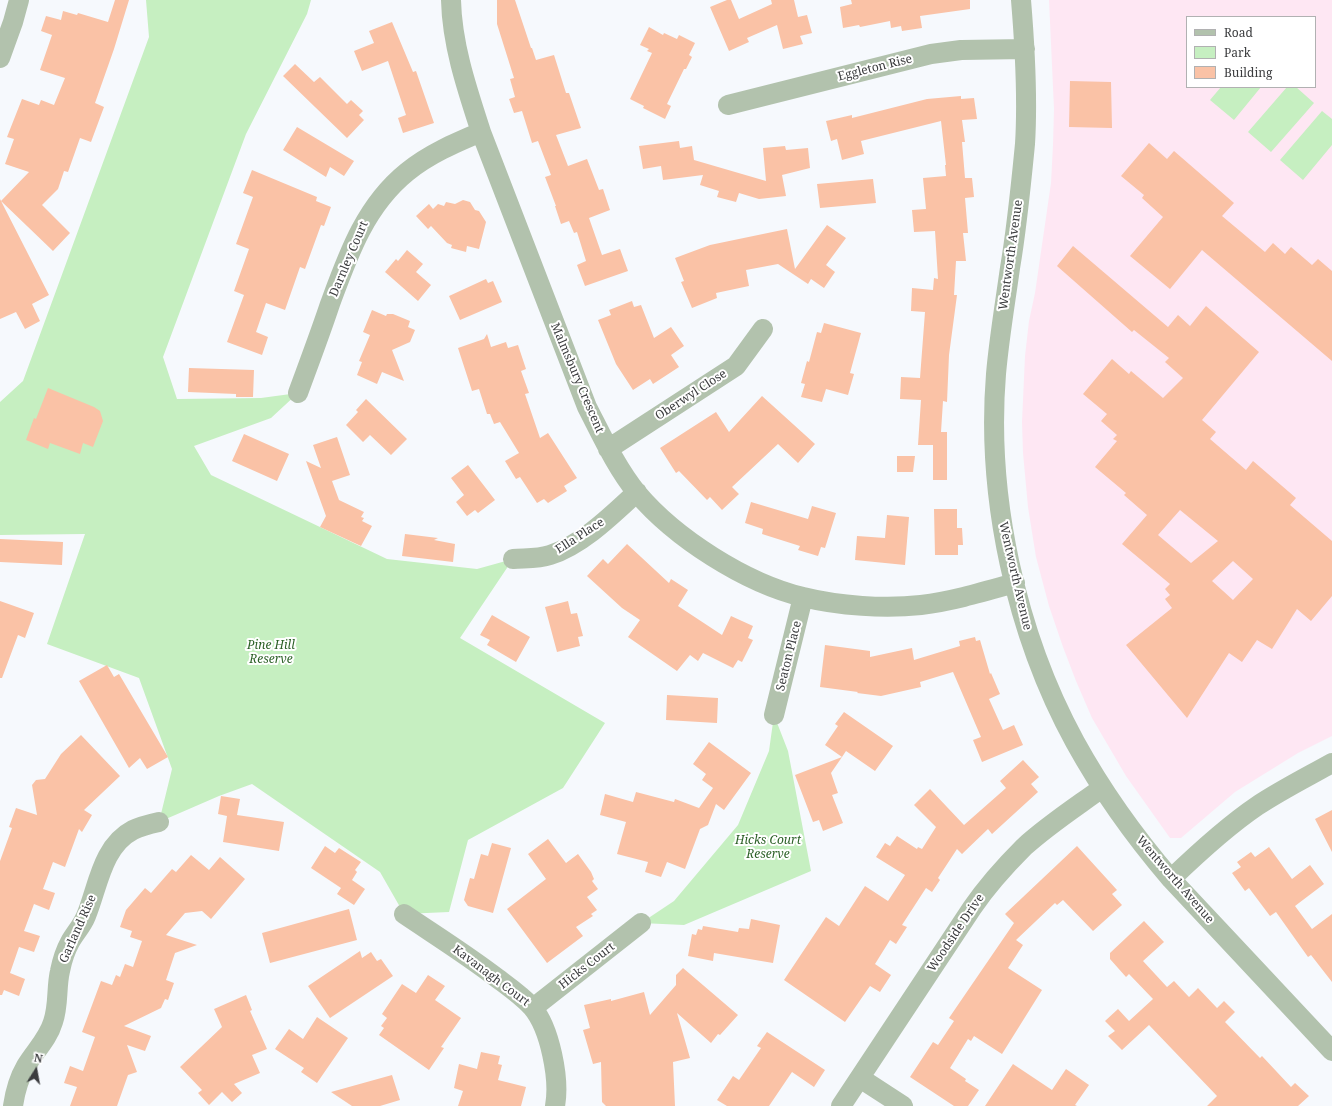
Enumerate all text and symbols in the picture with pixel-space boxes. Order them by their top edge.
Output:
legend [1186,16,1316,88]
text: Road [1224,24,1253,41]
text: Park [1224,44,1251,61]
street label: Eggleton Rise [836,52,914,84]
text: Building [1224,64,1272,81]
street label: Wentworth Avenue [996,199,1026,311]
street label: Darnley Court [327,219,371,299]
street label: Malmsbury Crescent [547,321,607,435]
street label: Oberwyl Close [653,367,729,423]
street label: Ella Place [553,515,607,557]
street label: Wentworth Avenue [995,520,1035,632]
street label: Seaton Place [773,619,805,693]
park label: Pine Hill Reserve [247,639,295,667]
street label: Wentworth Avenue [1133,833,1217,927]
park label: Hicks Court Reserve [735,834,801,862]
street label: Woodside Drive [925,891,987,975]
street label: Garland Rise [57,893,99,965]
street label: Hicks Court [556,940,618,992]
street label: Kavanagh Court [450,942,532,1010]
north arrow [16,1050,56,1090]
text: N [33,1050,44,1066]

